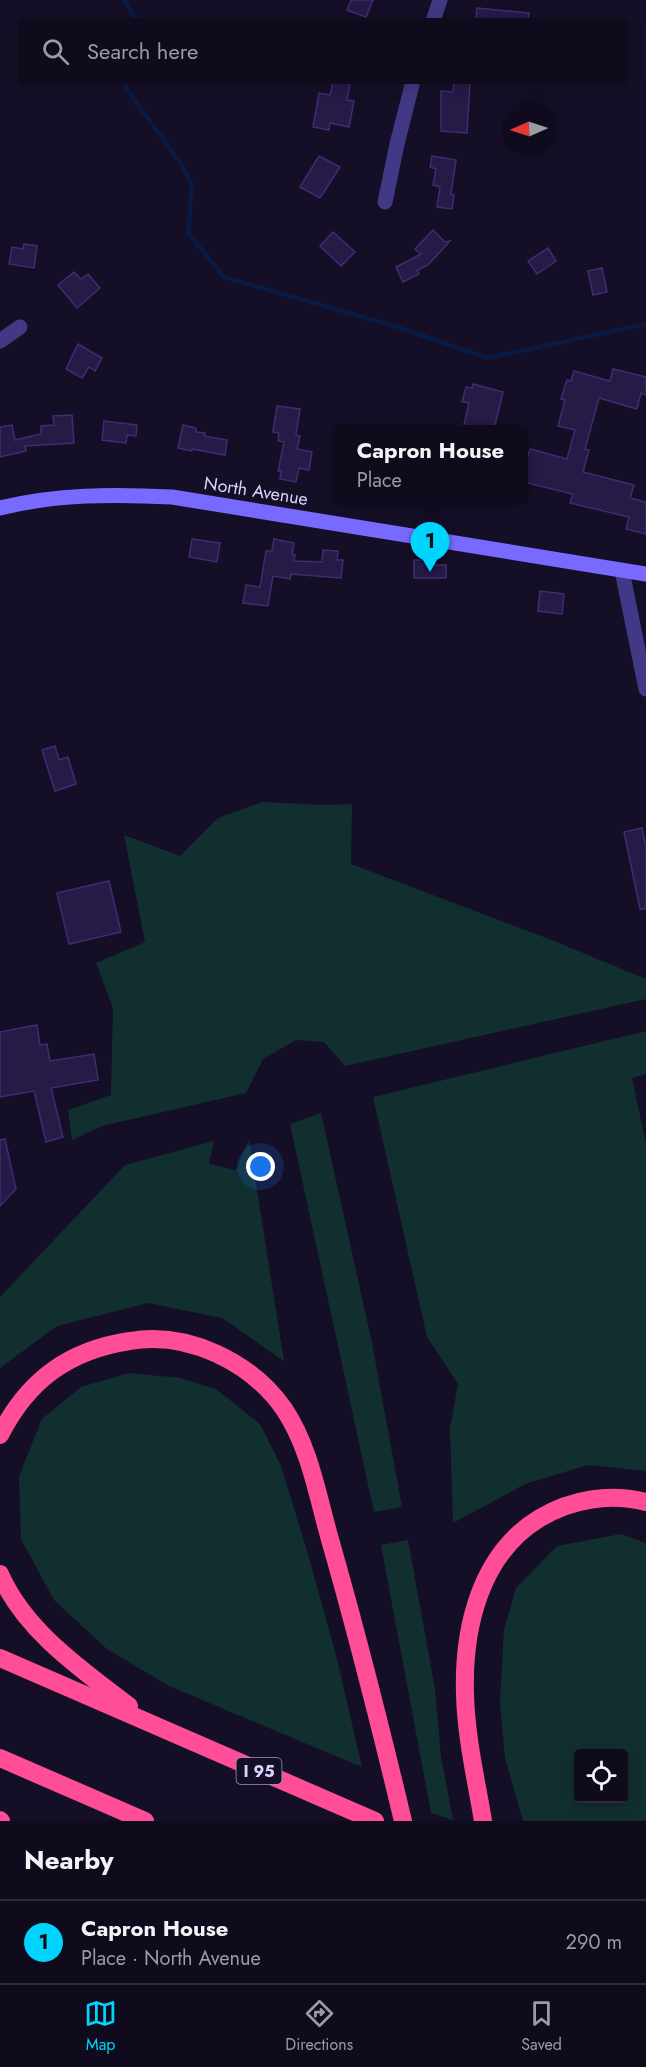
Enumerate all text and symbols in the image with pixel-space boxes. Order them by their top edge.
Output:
search box [18,18,628,84]
icon: search [39,35,72,68]
text: Search here [87,35,198,67]
north arrow [502,102,556,156]
popup [333,425,528,503]
text: Capron House [357,434,504,466]
text: Place [357,466,402,495]
street label: North Avenue [202,470,310,512]
pin: 1 [410,522,450,572]
your location [246,1152,275,1181]
map controls [574,1749,628,1803]
button: locate [574,1749,628,1803]
road number: I 95 [236,1758,282,1784]
text: Nearby [24,1841,113,1879]
text: Capron House [81,1912,228,1944]
text: 1 [38,1928,49,1957]
text: 290 m [566,1928,622,1957]
text: Place · North Avenue [81,1944,261,1973]
tab: Map [84,1997,117,2056]
tab: Directions [285,1997,353,2056]
tab: Saved [521,1997,562,2056]

